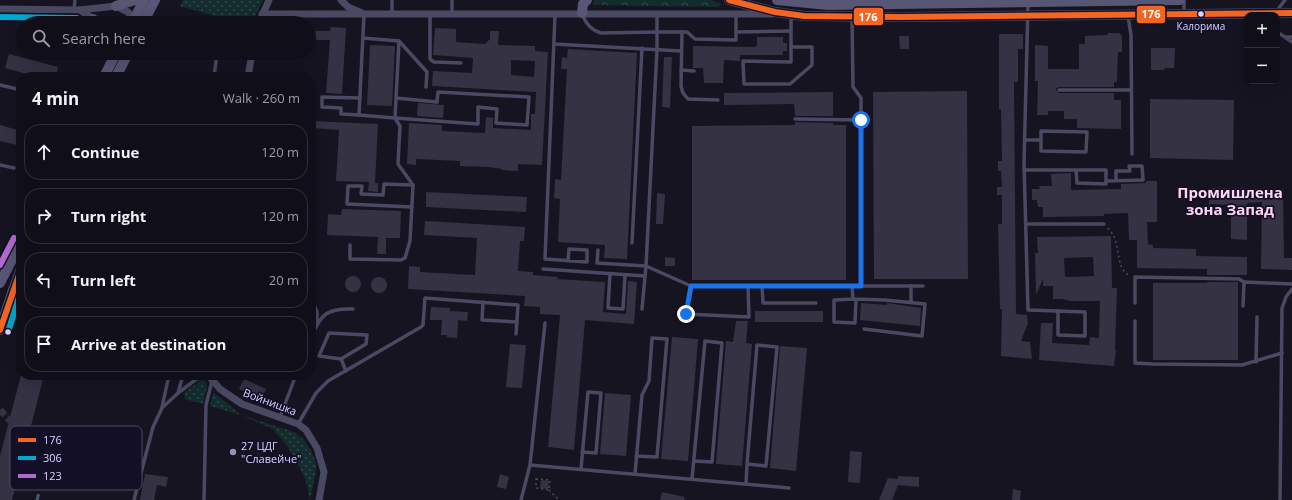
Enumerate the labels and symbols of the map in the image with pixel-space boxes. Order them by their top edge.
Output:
line badge: 176 [1136,5,1166,24]
text: 176 [1142,6,1160,21]
line badge: 176 [853,7,884,26]
text: 176 [859,9,877,24]
marker: Калорима [1196,9,1206,19]
place label: Калорима [1177,19,1225,33]
route start [852,111,870,129]
district label: Промишлена зона Запад [1177,182,1283,219]
route end [677,305,695,323]
unlabelled marker [3,327,13,337]
street label: Войнишка [241,384,299,419]
legend [10,426,142,490]
text: 176 [43,432,62,447]
place label: 27 ЦДГ "Славейче" [241,438,301,466]
marker: 27 ЦДГ "Славейче" [228,447,238,457]
text: 306 [43,450,62,465]
text: 123 [43,468,62,483]

